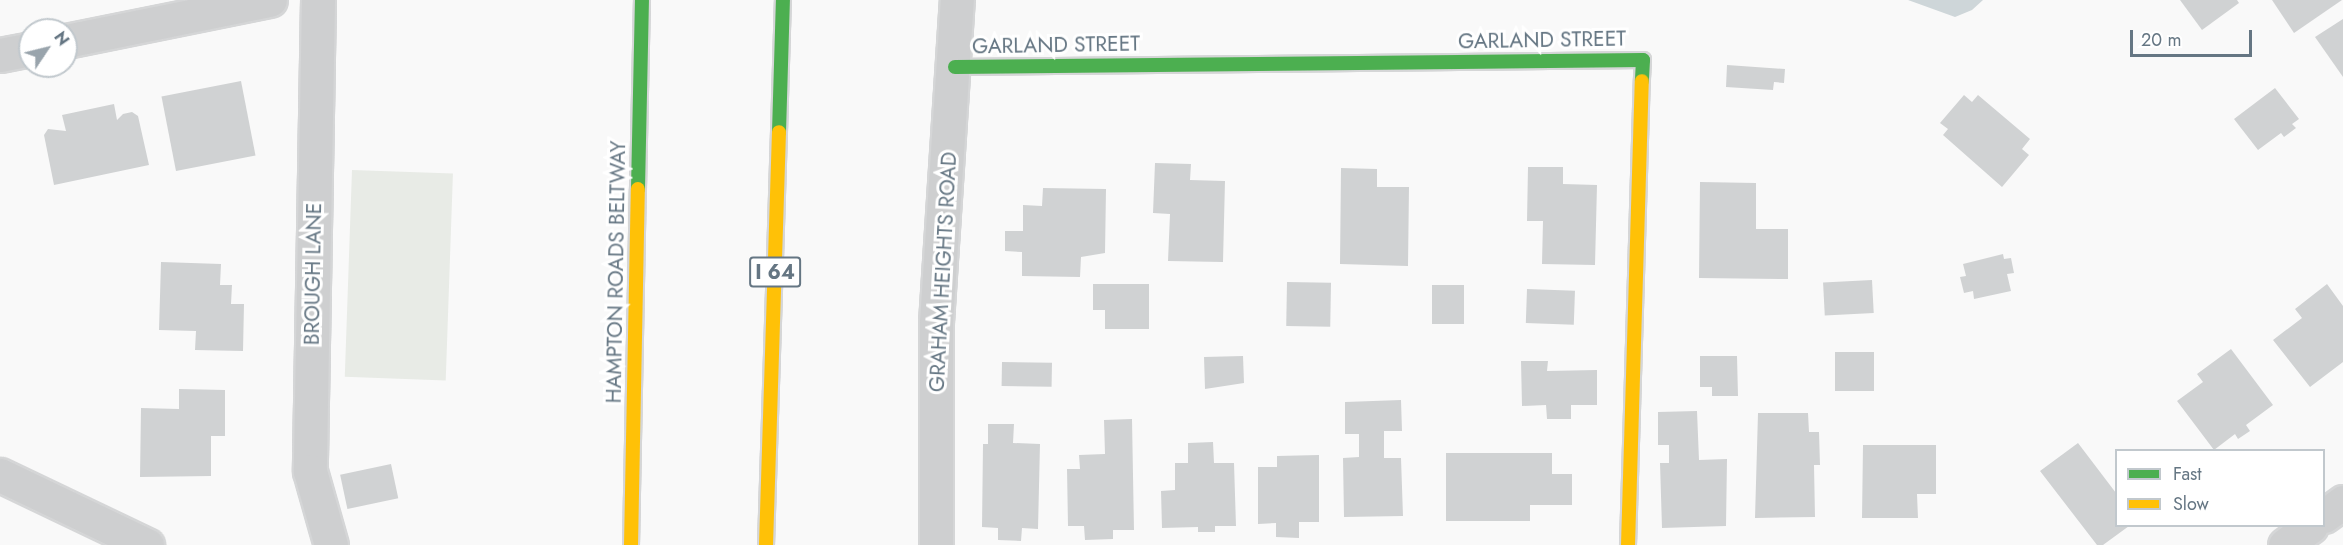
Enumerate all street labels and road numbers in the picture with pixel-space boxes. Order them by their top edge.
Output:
street label: GARLAND STREET [1458,26,1626,54]
street label: GARLAND STREET [972,31,1140,59]
street label: HAMPTON ROADS BELTWAY [601,140,631,404]
street label: GRAHAM HEIGHTS ROAD [924,151,962,393]
street label: BROUGH LANE [299,203,327,345]
road number: I 64 [748,255,802,289]

